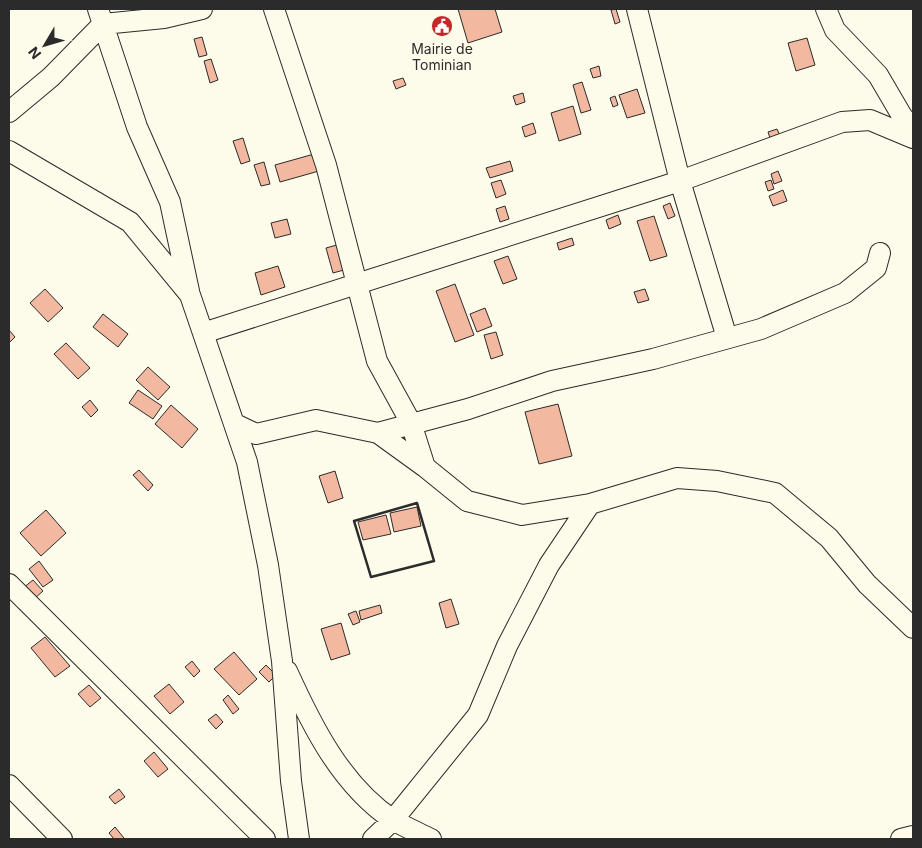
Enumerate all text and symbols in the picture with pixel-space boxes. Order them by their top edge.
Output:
public building icon: Mairie de Tominian [430,14,454,38]
north arrow [20,20,70,70]
place label: Mairie de Tominian [411,40,473,73]
text: N [24,44,44,63]

